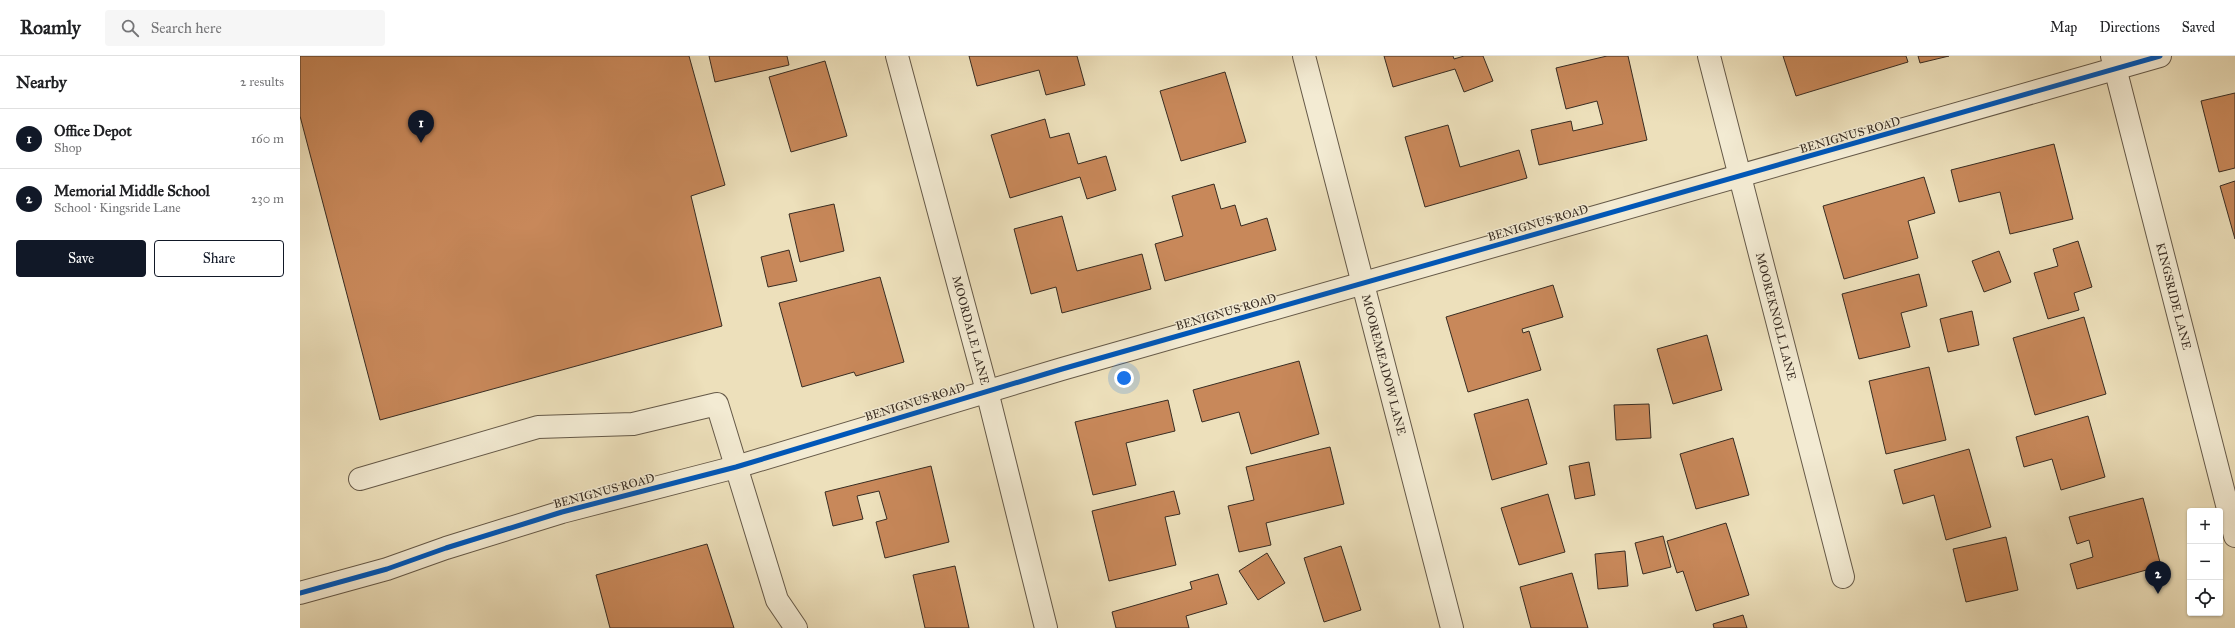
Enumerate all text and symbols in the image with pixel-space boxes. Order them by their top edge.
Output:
search box [105,10,385,46]
text: Roamly [20,16,81,39]
icon: search [119,17,141,39]
text: Search here [151,19,222,37]
text: Map [2050,19,2077,36]
text: Directions [2099,19,2160,36]
text: Saved [2182,19,2215,36]
text: Nearby [16,72,67,93]
text: 2 results [240,74,284,90]
pin: 1 [408,110,434,143]
street label: BENIGNUS ROAD [1798,114,1902,156]
text: Office Depot [54,122,132,140]
text: 1 [26,131,32,147]
text: 160 m [251,131,284,147]
text: Shop [54,140,82,156]
text: Memorial Middle School [54,182,210,200]
text: 2 [26,191,32,207]
text: 230 m [251,191,284,207]
text: School · Kingsride Lane [54,200,181,216]
street label: BENIGNUS ROAD [1486,202,1590,244]
button: Save [16,240,146,277]
button: Share [154,240,284,277]
street label: KINGSRIDE LANE [2153,241,2194,351]
street label: MOOREKNOLL LANE [1753,251,1799,382]
street label: MOORDALE LANE [949,274,992,387]
street label: BENIGNUS ROAD [1174,291,1278,333]
street label: MOOREMEADOW LANE [1359,293,1409,437]
your location [1114,368,1134,388]
street label: BENIGNUS ROAD [863,380,967,424]
street label: BENIGNUS ROAD [552,471,656,511]
map controls [2187,508,2223,616]
button: + [2187,508,2223,544]
button: − [2187,544,2223,580]
pin: 2 [2145,561,2171,594]
button: locate [2187,580,2223,616]

